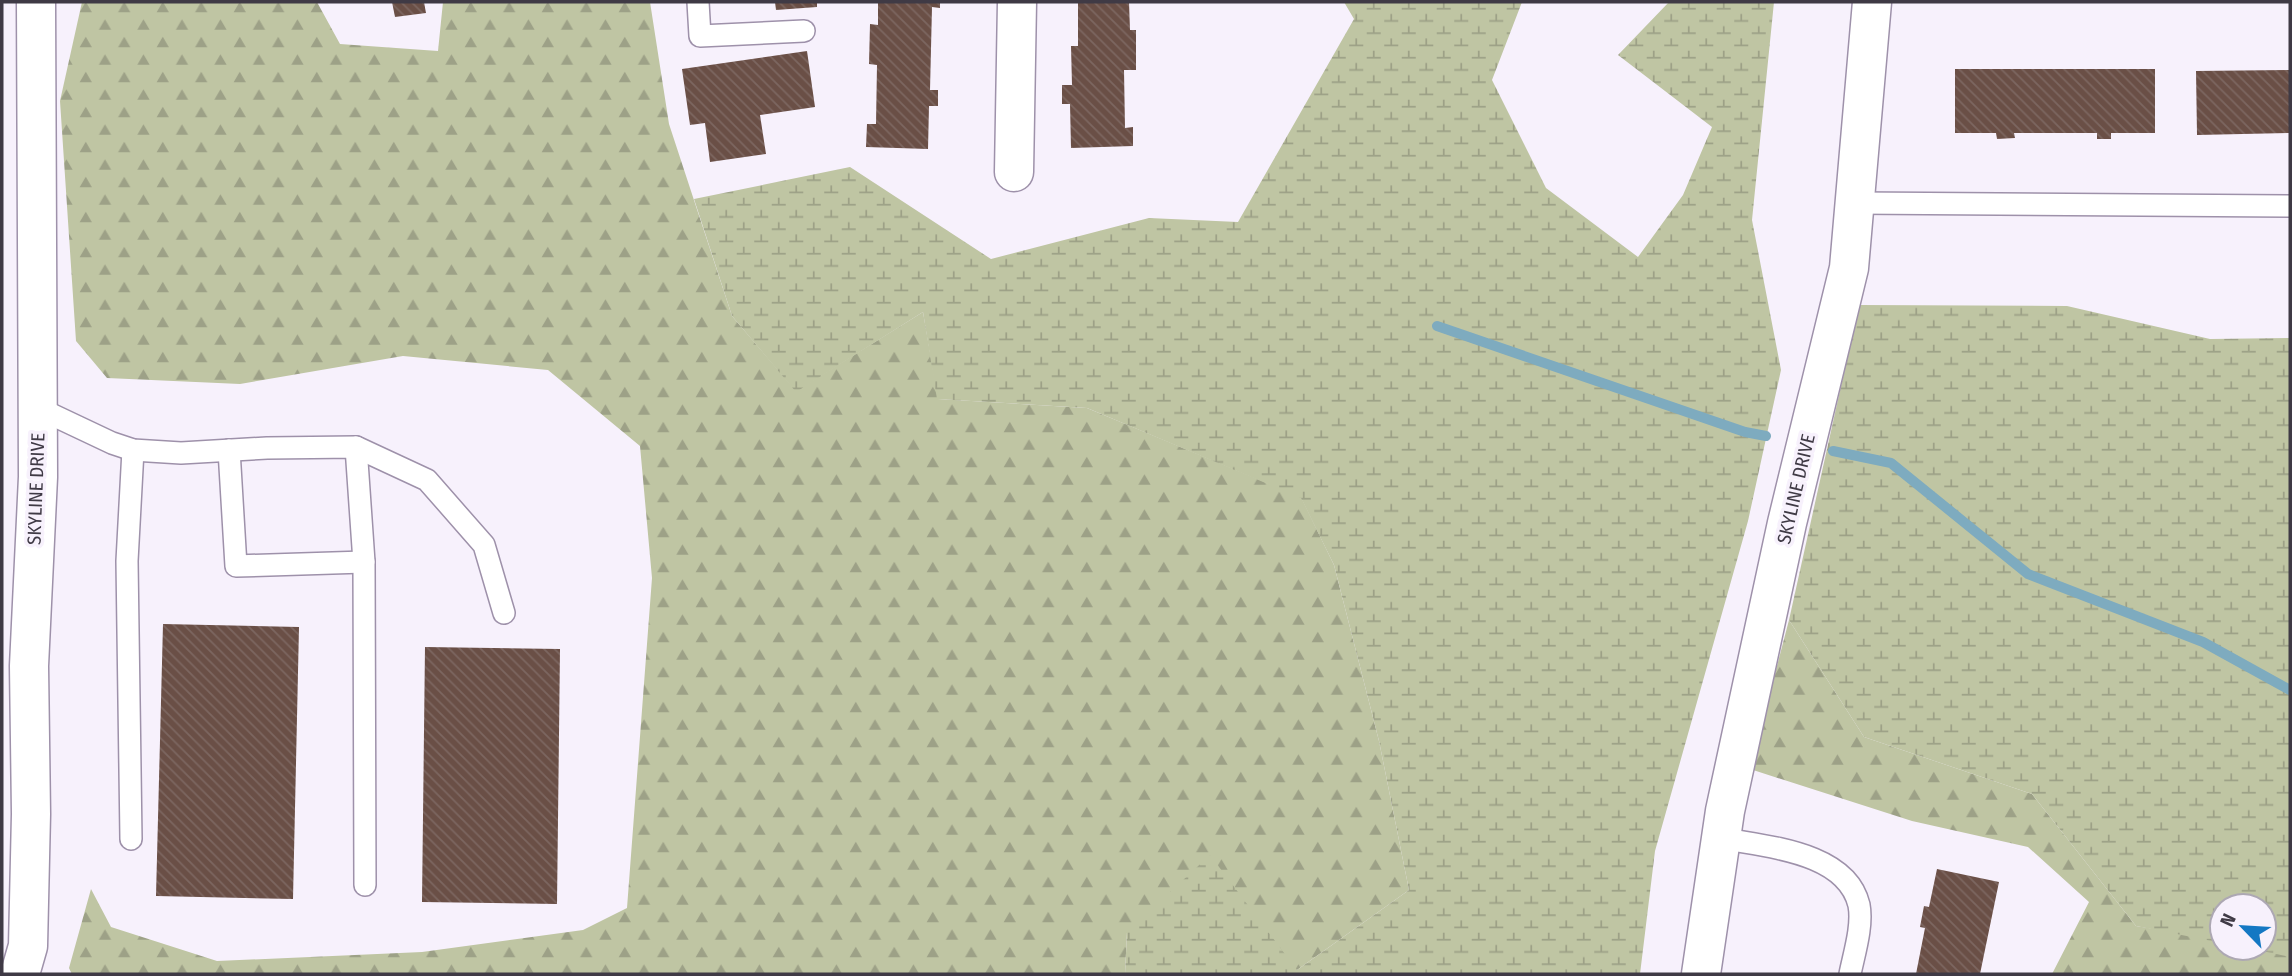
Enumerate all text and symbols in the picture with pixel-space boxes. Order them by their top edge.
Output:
street label: SKYLINE DRIVE [23,432,49,545]
street label: SKYLINE DRIVE [1772,432,1820,546]
north arrow [2208,892,2278,962]
text: N [2215,910,2241,930]

